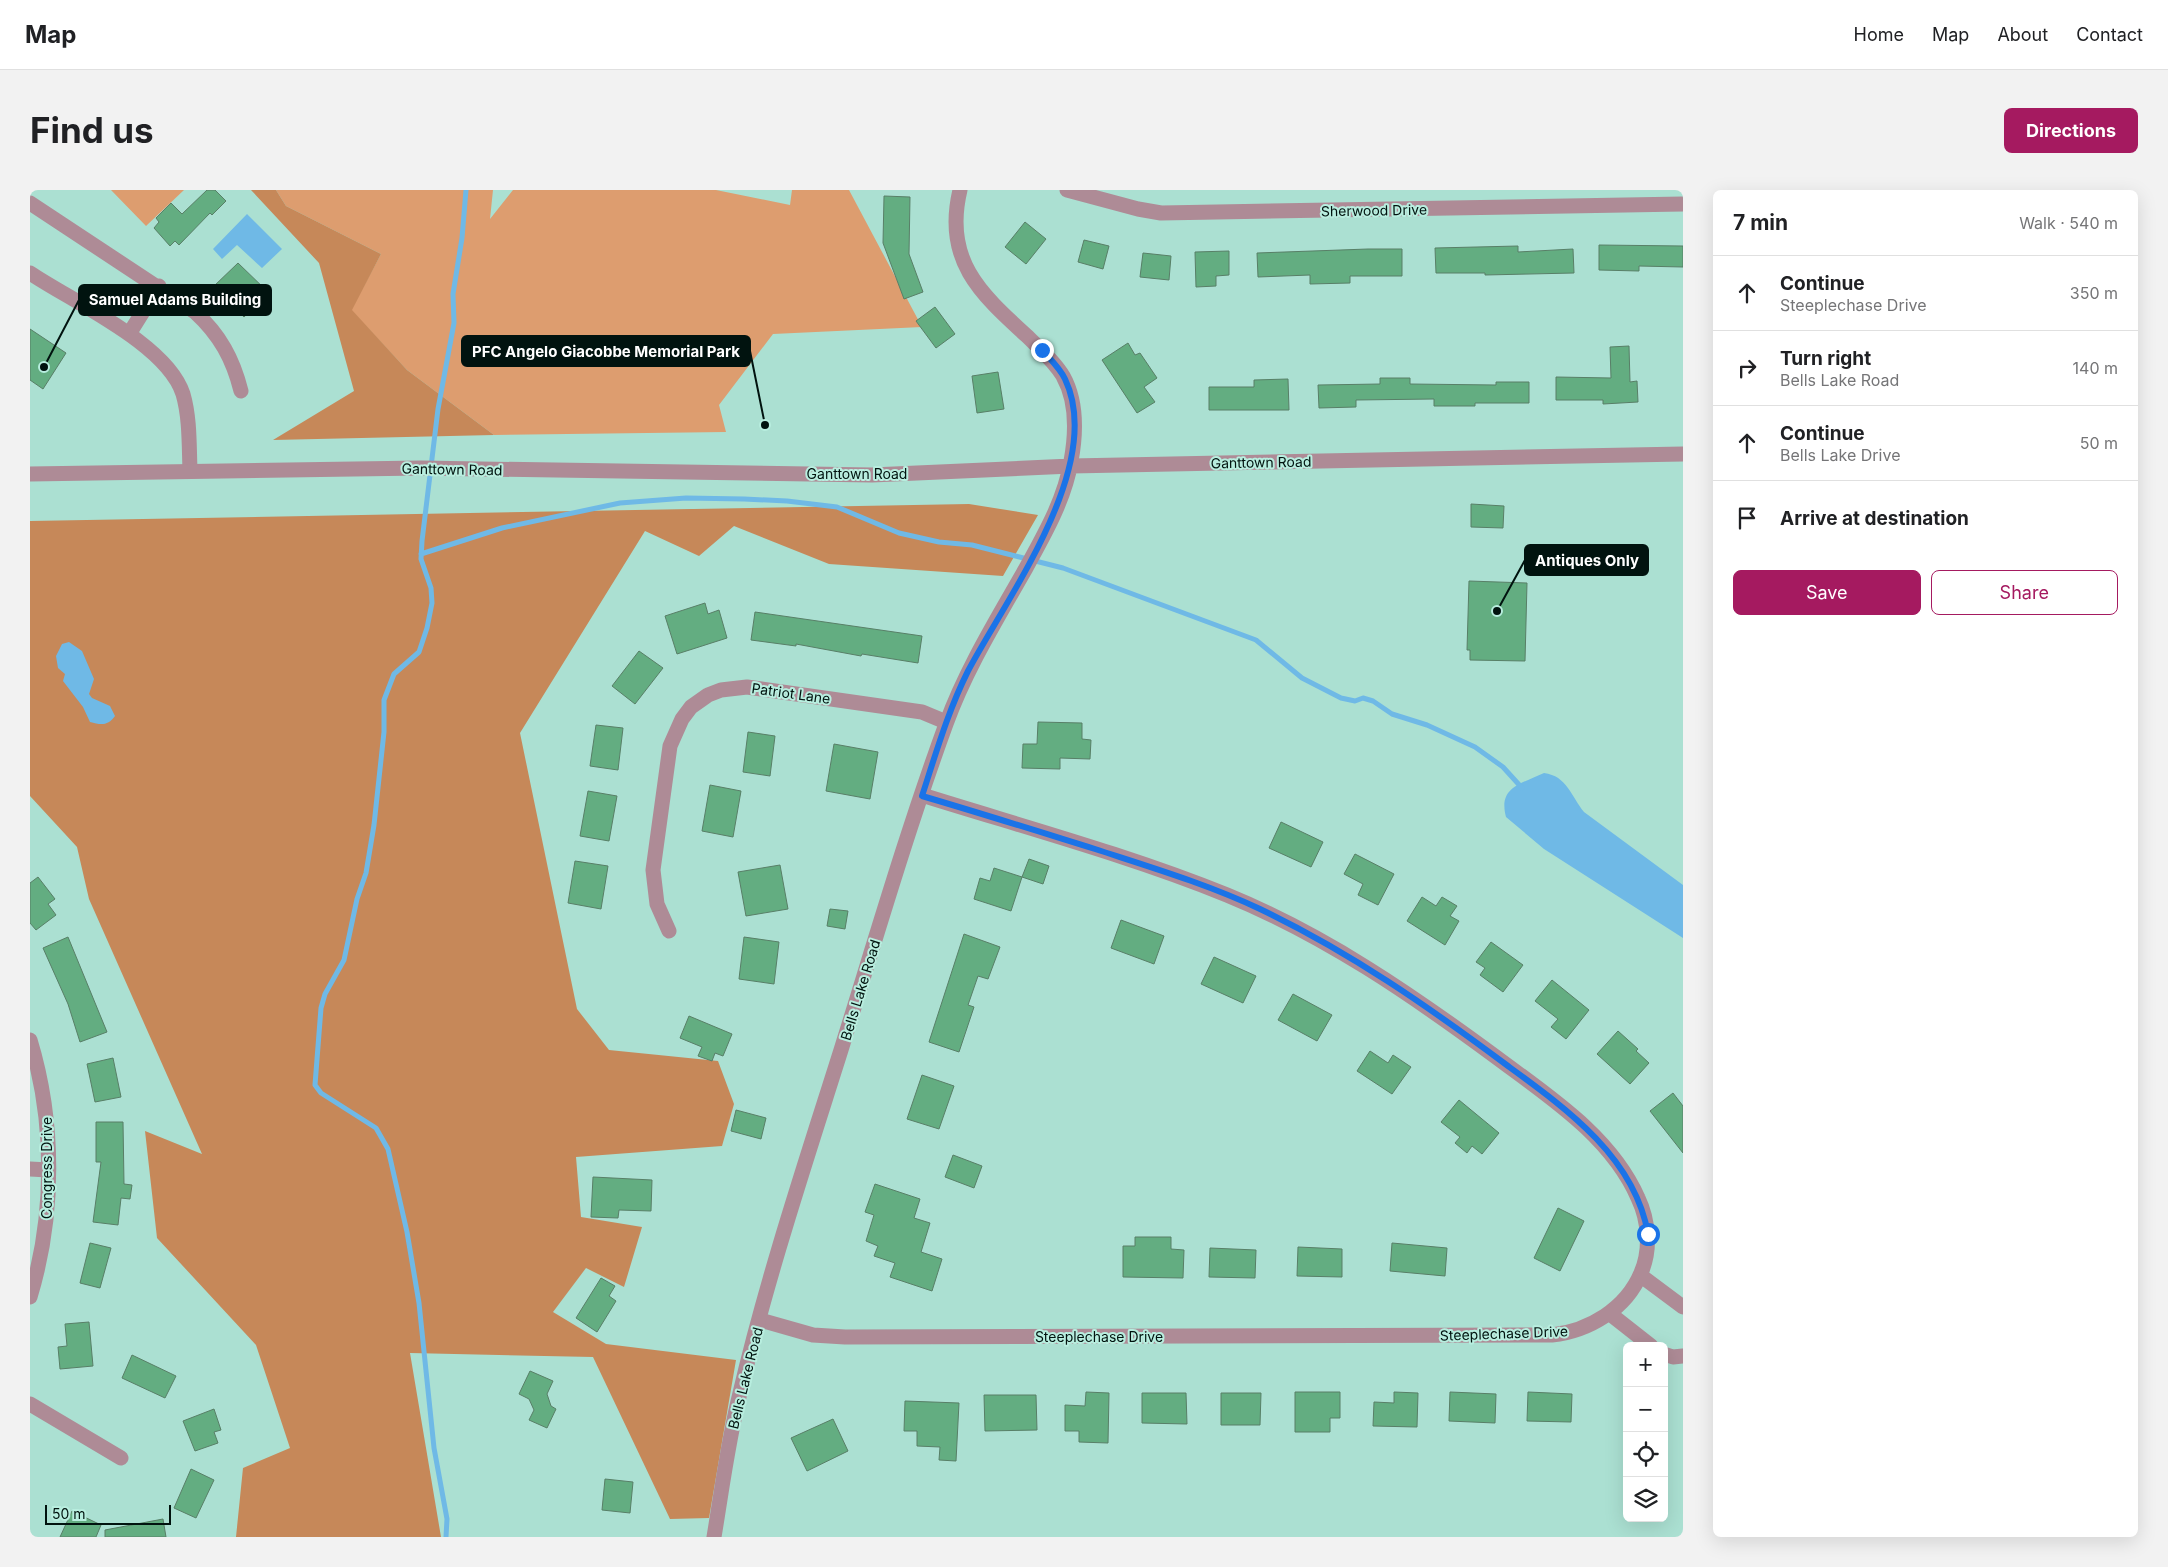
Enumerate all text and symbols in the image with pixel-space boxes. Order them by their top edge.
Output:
text: Map [25,20,76,49]
text: Home [1854,24,1904,45]
text: Map [1932,24,1969,45]
text: About [1997,24,2048,45]
text: Contact [2076,24,2143,45]
button: Directions [2004,108,2138,153]
text: Find us [30,109,154,151]
street label: Sherwood Drive [1321,201,1427,219]
text: 7 min [1733,210,1788,235]
text: Walk · 540 m [2019,213,2118,233]
text: Continue [1780,272,1865,295]
icon: ahead [1733,279,1761,307]
text: 350 m [2070,283,2118,303]
callout: Samuel Adams Building [79,285,271,315]
text: Samuel Adams Building [89,290,261,309]
text: Steeplechase Drive [1780,295,1927,315]
callout: PFC Angelo Giacobbe Memorial Park [462,336,750,366]
route end [1031,339,1054,362]
text: PFC Angelo Giacobbe Memorial Park [472,342,740,361]
text: Turn right [1780,347,1871,370]
icon: right [1733,354,1761,382]
text: 140 m [2073,358,2118,378]
text: Bells Lake Road [1780,370,1899,390]
text: Continue [1780,422,1865,445]
icon: ahead [1733,429,1761,457]
text: 50 m [2080,433,2118,453]
text: Bells Lake Drive [1780,445,1900,465]
street label: Ganttown Road [1210,453,1312,471]
street label: Ganttown Road [401,460,503,478]
street label: Ganttown Road [807,465,907,482]
icon: arrive [1733,504,1761,532]
text: Arrive at destination [1780,507,1969,530]
callout: Antiques Only [1525,545,1648,575]
text: Antiques Only [1535,551,1639,570]
button: Save [1733,570,1921,615]
button: Share [1931,570,2118,615]
street label: Patriot Lane [751,679,831,707]
street label: Bells Lake Road [837,938,883,1042]
street label: Congress Drive [38,1117,55,1219]
route start [1637,1223,1660,1246]
street label: Steeplechase Drive [1440,1322,1568,1344]
street label: Bells Lake Road [724,1325,766,1431]
street label: Steeplechase Drive [1035,1328,1163,1345]
map controls [1623,1342,1668,1522]
button: + [1623,1342,1668,1387]
button: − [1623,1387,1668,1432]
button: locate [1623,1432,1668,1477]
button: layers [1623,1477,1668,1522]
scale bar [45,1502,171,1525]
text: 50 m [52,1505,86,1522]

